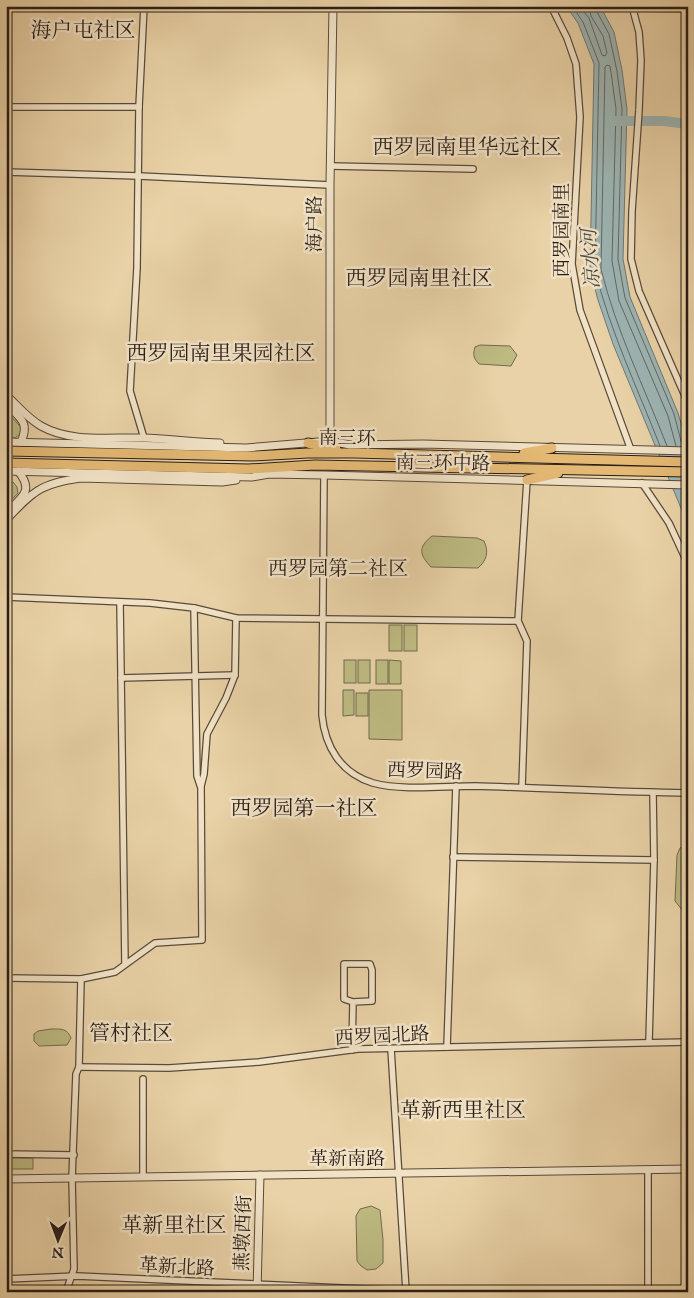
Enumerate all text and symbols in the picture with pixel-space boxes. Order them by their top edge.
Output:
district label: 海户屯社区 [31,17,136,43]
district label: 西罗园南里华远社区 [373,134,562,160]
street label: 西罗园南里 [550,182,573,278]
street label: 海户路 [303,195,326,253]
water label: 凉水河 [576,225,604,290]
district label: 西罗园南里社区 [346,265,493,291]
district label: 西罗园南里果园社区 [127,340,316,366]
street label: 南三环 [318,426,376,449]
street label: 南三环中路 [395,450,491,475]
district label: 西罗园第二社区 [268,556,408,580]
street label: 西罗园路 [387,758,463,783]
district label: 西罗园第一社区 [231,795,378,821]
district label: 管村社区 [89,1020,173,1046]
street label: 西罗园北路 [334,1022,430,1049]
district label: 革新西里社区 [400,1097,526,1123]
street label: 革新南路 [309,1147,385,1170]
street label: 燕墩西街 [230,1195,255,1271]
district label: 革新里社区 [122,1212,227,1238]
north arrow [32,1216,82,1266]
text: N [52,1244,64,1261]
street label: 革新北路 [138,1253,216,1280]

